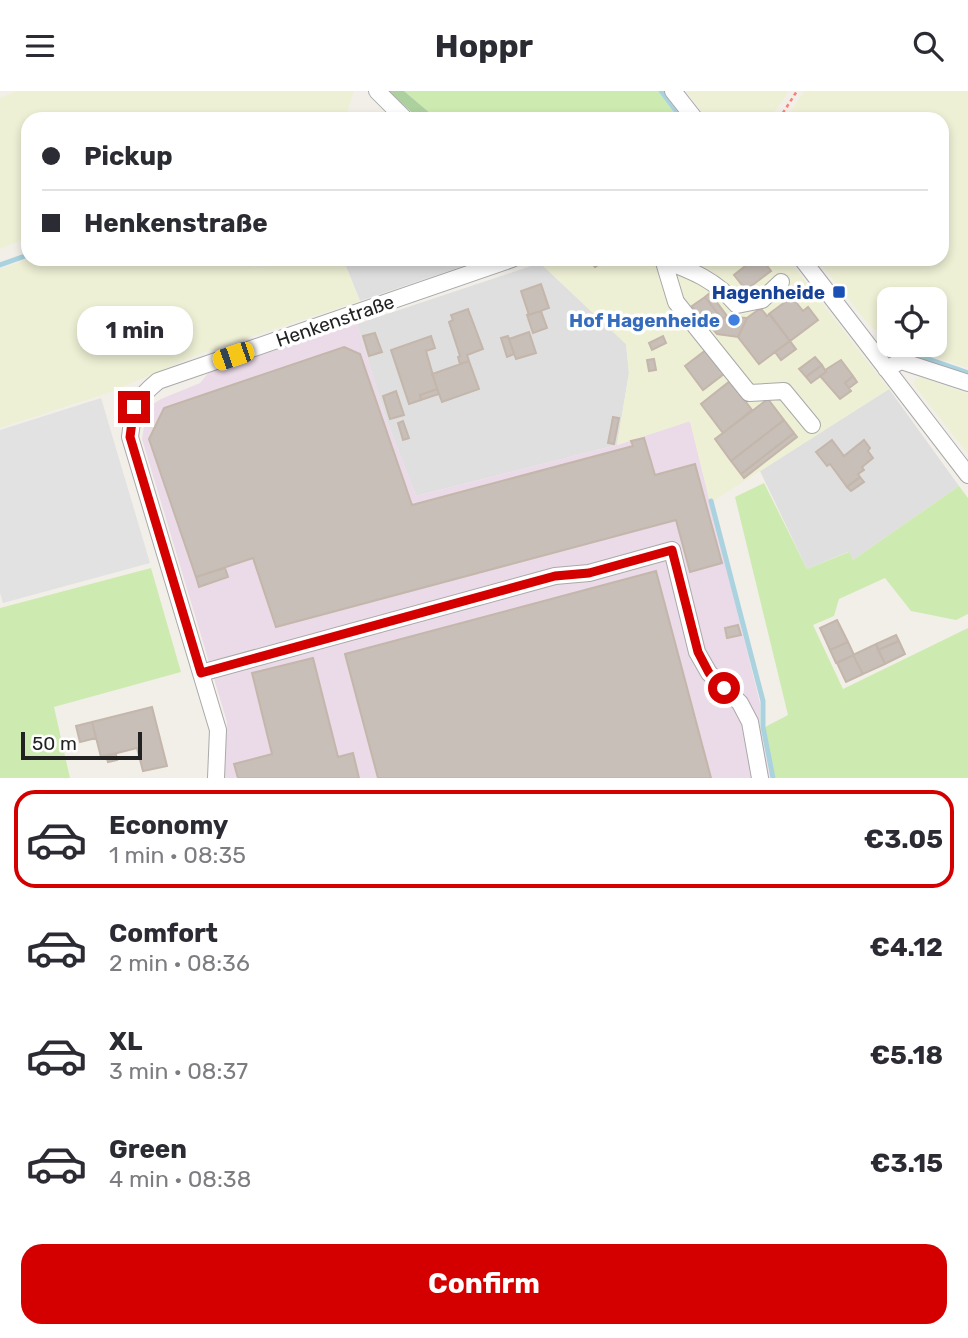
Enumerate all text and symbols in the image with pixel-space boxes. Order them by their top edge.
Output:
icon: menu [21,27,59,65]
text: Hoppr [435,27,533,65]
icon: search [909,27,947,65]
text: Pickup [84,141,173,172]
text: Henkenstraße [84,208,268,239]
place label: Hagenheide [712,281,825,304]
marker: Hagenheide [831,284,847,300]
map controls [877,287,947,357]
button: locate [877,287,947,357]
street label: Henkenstraße [273,290,397,352]
callout: 1 min [76,306,192,355]
place label: Hof Hagenheide [569,309,720,332]
marker: Hof Hagenheide [726,312,742,328]
text: 1 min [106,316,164,344]
car [210,339,257,373]
route end [118,391,150,423]
route start [708,672,740,704]
scale bar [21,729,142,761]
text: 50 m [32,732,77,755]
icon: car [25,808,88,871]
text: Economy [109,810,228,841]
text: €3.05 [864,824,943,855]
text: 1 min · 08:35 [109,841,246,869]
icon: car [25,916,88,979]
text: Comfort [109,918,218,949]
text: €4.12 [869,932,943,963]
text: 2 min · 08:36 [109,949,250,977]
icon: car [25,1024,88,1087]
text: XL [109,1026,142,1057]
text: €5.18 [870,1040,943,1071]
text: 3 min · 08:37 [109,1057,248,1085]
icon: car [25,1132,88,1195]
text: Green [109,1134,187,1165]
text: €3.15 [870,1148,943,1179]
text: 4 min · 08:38 [109,1165,251,1193]
button: Confirm [21,1244,947,1324]

